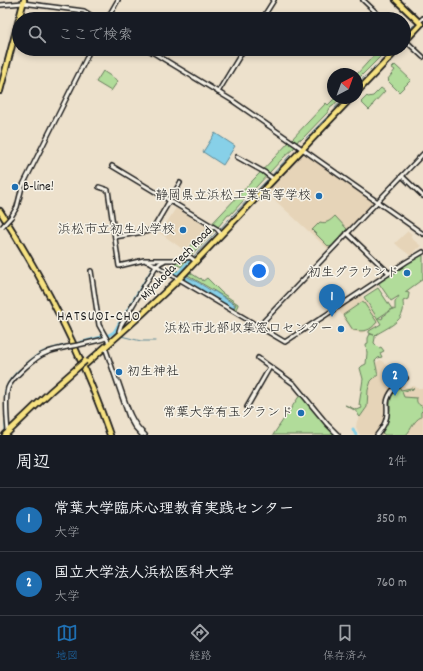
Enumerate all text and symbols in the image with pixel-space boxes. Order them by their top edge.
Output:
search box [12,12,411,56]
icon: search [26,23,48,45]
text: ここで検索 [58,25,133,47]
north arrow [327,68,363,104]
place label: B-line! [23,178,54,197]
marker: B-line! [10,182,20,192]
place label: 静岡県立浜松工業高等学校 [155,187,311,206]
marker: 静岡県立浜松工業高等学校 [314,191,324,201]
place label: 浜松市立初生小学校 [58,221,175,240]
street label: Miyakoda Tech Road [136,222,218,306]
marker: 浜松市立初生小学校 [178,225,188,235]
your location [249,261,269,281]
place label: 初生グラウンド [308,264,399,283]
marker: 初生グラウンド [402,268,412,278]
pin: 1 [319,284,345,317]
district label: HATSUOI-CHO [57,307,141,327]
place label: 浜松市北部収集窓口センター [165,320,333,339]
marker: 浜松市北部収集窓口センター [336,324,346,334]
place label: 初生神社 [127,363,179,382]
pin: 2 [382,363,408,396]
marker: 初生神社 [114,367,124,377]
place label: 常葉大学有玉グランド [163,404,293,423]
marker: 常葉大学有玉グランド [296,408,306,418]
text: 周辺 [16,452,50,476]
text: 2件 [388,453,407,472]
text: 常葉大学臨床心理教育実践センター [54,499,294,521]
text: 1 [28,510,30,529]
text: 350 m [376,510,407,529]
text: 大学 [54,524,80,543]
text: 国立大学法人浜松医科大学 [54,563,234,585]
text: 2 [26,574,32,593]
text: 760 m [377,574,407,593]
text: 大学 [54,588,80,607]
tab: 地図 [56,622,78,665]
tab: 経路 [189,622,211,665]
tab: 保存済み [323,622,367,665]

